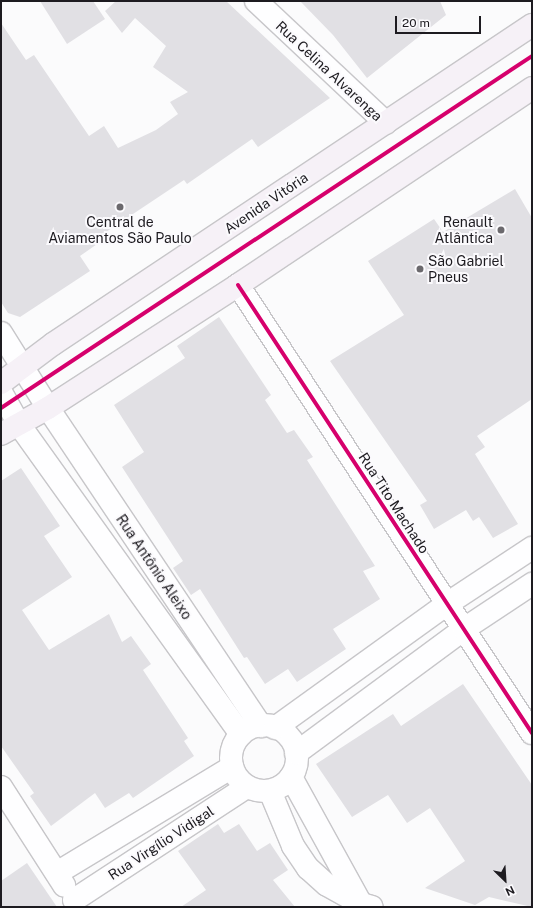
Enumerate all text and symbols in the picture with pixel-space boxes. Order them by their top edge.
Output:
scale bar [397,8,483,34]
text: 20 m [402,16,430,30]
street label: Rua Celina Alvarenga [272,17,386,125]
street label: Avenida Vitória [221,169,311,237]
marker: Central de Aviamentos São Paulo [115,202,125,212]
place label: Central de Aviamentos São Paulo [48,214,192,246]
place label: Renault Atlântica [435,214,493,246]
marker: Renault Atlântica [496,225,506,235]
place label: São Gabriel Pneus [428,253,504,286]
marker: São Gabriel Pneus [415,264,425,274]
street label: Rua Tito Machado [355,450,433,556]
street label: Rua Antônio Aleixo [113,511,195,623]
street label: Rua Virgílio Vidigal [105,802,217,884]
north arrow [485,860,525,900]
text: N [504,884,517,898]

